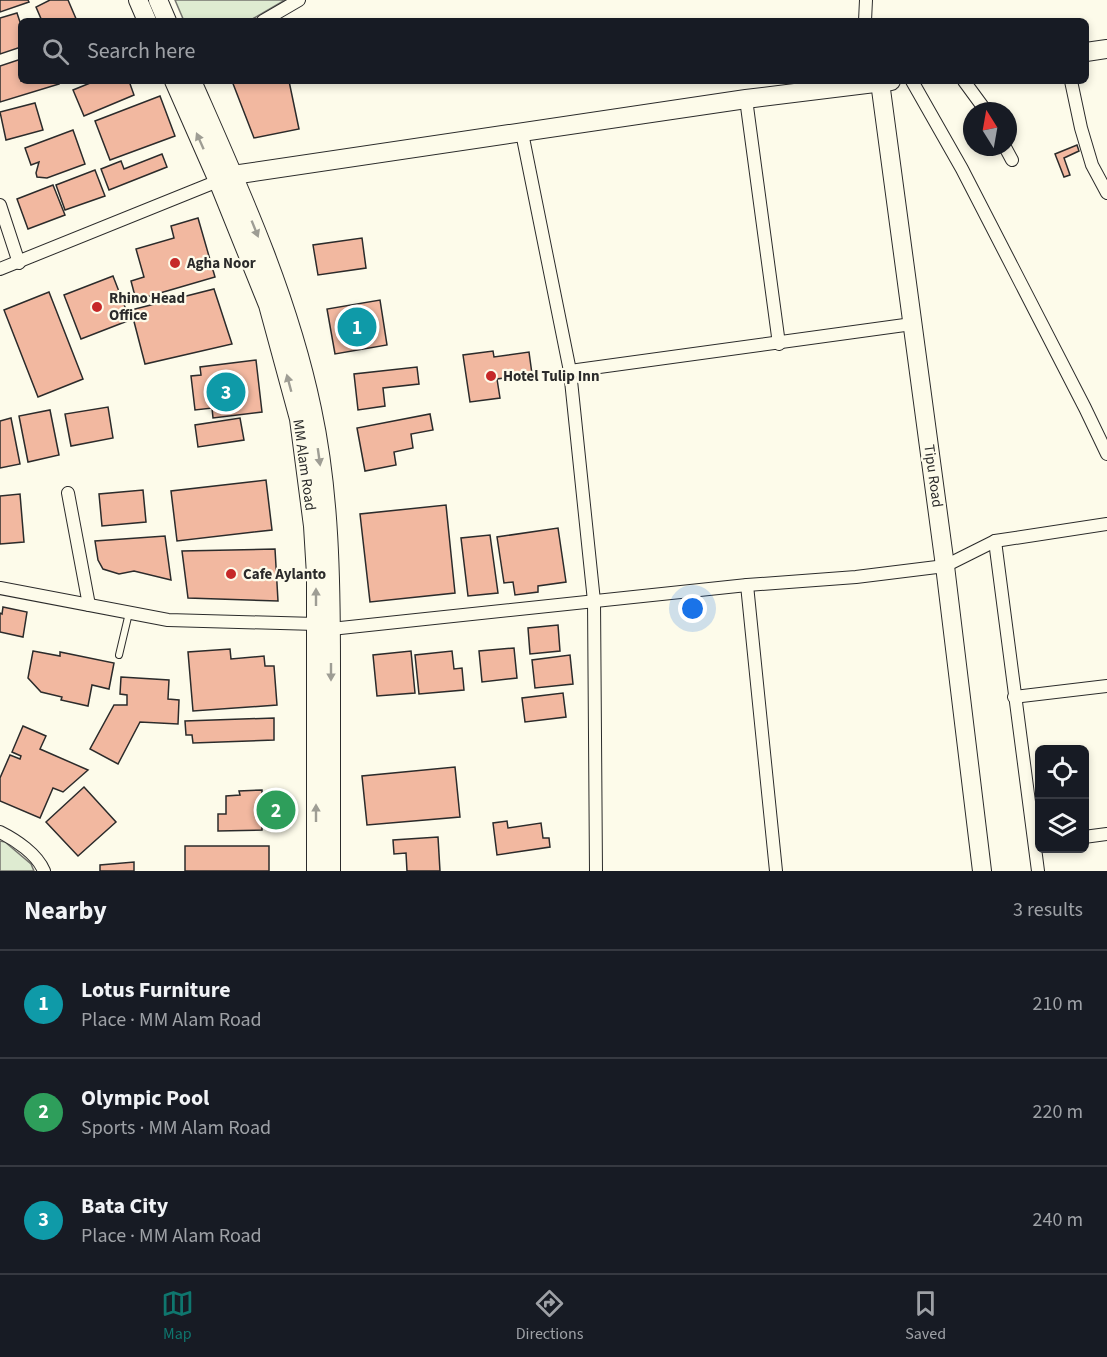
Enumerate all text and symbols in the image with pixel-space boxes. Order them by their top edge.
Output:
search box [18,18,1089,84]
icon: search [39,35,72,68]
text: Search here [87,35,195,67]
north arrow [963,102,1017,156]
one-way arrow [195,132,204,150]
one-way arrow [250,221,260,239]
place label: Agha Noor [186,253,256,274]
marker: Agha Noor [168,256,182,270]
place label: Rhino Head Office [109,288,185,326]
marker: Rhino Head Office [90,300,104,314]
pin: 1 [338,304,376,350]
place label: Hotel Tulip Inn [503,366,600,387]
marker: Hotel Tulip Inn [484,369,498,383]
pin: 3 [206,370,246,414]
one-way arrow [284,374,293,392]
street label: MM Alam Road [287,418,321,512]
street label: Tipu Road [918,443,948,509]
one-way arrow [315,447,324,466]
place label: Cafe Aylanto [243,564,326,585]
marker: Cafe Aylanto [224,567,238,581]
one-way arrow [311,587,321,606]
your location [678,594,707,623]
one-way arrow [326,663,336,682]
map controls [1035,745,1089,853]
button: locate [1035,745,1089,799]
pin: 2 [256,788,296,832]
button: layers [1035,799,1089,853]
one-way arrow [311,803,321,822]
text: Nearby [24,892,107,929]
text: 3 results [1013,896,1083,924]
text: Lotus Furniture [81,974,231,1006]
text: 1 [38,990,49,1018]
text: 210 m [1033,990,1083,1018]
text: Place · MM Alam Road [81,1006,262,1034]
text: Olympic Pool [81,1082,209,1114]
text: 2 [38,1098,49,1126]
text: 220 m [1033,1098,1083,1126]
text: Sports · MM Alam Road [81,1114,271,1142]
text: Bata City [81,1190,168,1222]
text: 3 [38,1206,49,1234]
text: 240 m [1033,1206,1083,1234]
text: Place · MM Alam Road [81,1222,262,1250]
tab: Map [161,1287,194,1345]
tab: Directions [516,1287,583,1345]
tab: Saved [905,1287,946,1345]

